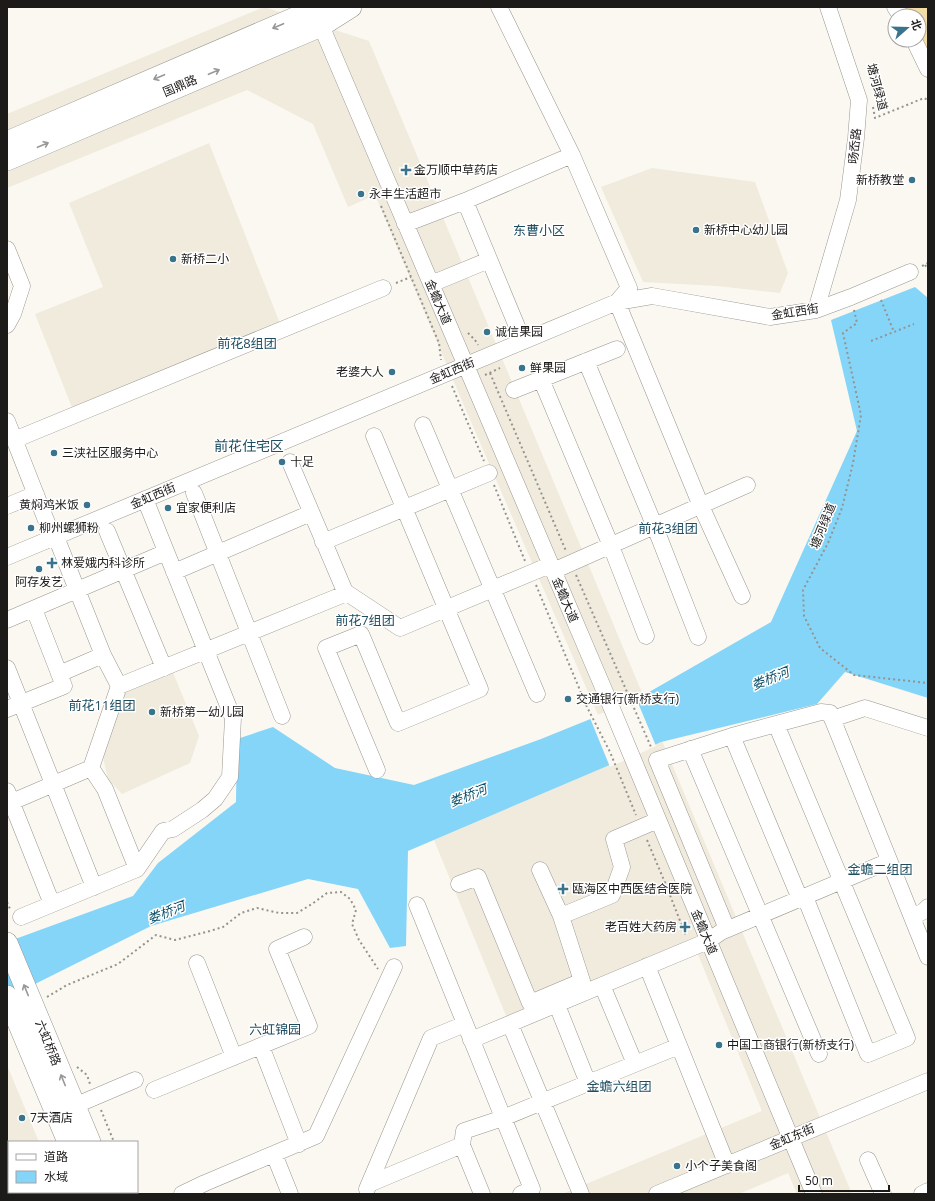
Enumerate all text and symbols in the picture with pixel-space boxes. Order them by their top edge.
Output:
north arrow [887,8,927,48]
text: 北 [908,17,926,32]
one-way arrow [273,22,285,30]
street label: 塘河绿道 [863,61,892,112]
one-way arrow [207,68,219,75]
street label: 国鼎路 [160,71,200,100]
one-way arrow [153,74,165,81]
street label: 旸岙路 [844,127,865,165]
one-way arrow [36,141,48,148]
place label: 金万顺中草药店 [414,161,498,178]
marker: 金万顺中草药店 [401,165,411,175]
place label: 新桥教堂 [856,171,904,188]
marker: 新桥教堂 [907,175,917,185]
place label: 永丰生活超市 [369,185,441,202]
marker: 永丰生活超市 [356,189,366,199]
district label: 东曹小区 [513,221,565,239]
place label: 新桥中心幼儿园 [704,221,788,238]
marker: 新桥中心幼儿园 [691,225,701,235]
place label: 新桥二小 [181,250,229,267]
marker: 新桥二小 [168,254,178,264]
street label: 金蟾大道 [421,276,456,327]
street label: 金虹西街 [770,299,820,324]
place label: 诚信果园 [495,323,543,340]
marker: 诚信果园 [482,327,492,337]
district label: 前花8组团 [217,334,277,352]
street label: 金虹西街 [426,353,477,388]
place label: 鲜果园 [530,359,566,376]
place label: 老婆大人 [336,363,384,380]
marker: 鲜果园 [517,363,527,373]
marker: 老婆大人 [387,367,397,377]
district label: 前花住宅区 [214,436,284,455]
place label: 三浃社区服务中心 [62,444,158,461]
marker: 三浃社区服务中心 [49,448,59,458]
place label: 十足 [290,453,314,470]
marker: 十足 [277,457,287,467]
street label: 金虹西街 [127,478,178,513]
place label: 黄焖鸡米饭 [19,496,79,513]
place label: 宜家便利店 [176,499,236,516]
marker: 黄焖鸡米饭 [82,500,92,510]
street label: 塘河绿道 [806,500,839,551]
marker: 宜家便利店 [163,503,173,513]
place label: 柳州螺狮粉 [39,519,99,536]
district label: 前花3组团 [638,519,698,537]
marker: 柳州螺狮粉 [26,523,36,533]
place label: 林爱娥内科诊所 [61,554,145,571]
marker: 林爱娥内科诊所 [46,557,58,569]
marker: 阿存发艺 [34,564,44,574]
place label: 阿存发艺 [15,573,63,590]
street label: 金蟾大道 [548,574,583,625]
district label: 前花7组团 [335,611,395,629]
water label: 娄桥河 [749,661,794,694]
place label: 交通银行(新桥支行) [576,690,680,707]
marker: 交通银行(新桥支行) [563,694,573,704]
district label: 前花11组团 [69,696,135,714]
place label: 新桥第一幼儿园 [160,703,244,720]
marker: 新桥第一幼儿园 [147,707,157,717]
water label: 娄桥河 [447,779,492,810]
district label: 金蟾二组团 [847,860,913,878]
place label: 瓯海区中西医结合医院 [572,880,692,897]
marker: 瓯海区中西医结合医院 [557,883,569,895]
water label: 娄桥河 [145,896,190,927]
street label: 金蟾大道 [687,906,722,957]
place label: 老百姓大药房 [605,918,677,935]
marker: 老百姓大药房 [680,922,690,932]
one-way arrow [22,985,30,997]
street label: 六虹桥路 [32,1017,65,1068]
district label: 六虹锦园 [249,1020,301,1038]
place label: 中国工商银行(新桥支行) [727,1036,855,1053]
marker: 中国工商银行(新桥支行) [714,1040,724,1050]
one-way arrow [59,1075,67,1087]
district label: 金蟾六组团 [586,1077,652,1095]
place label: 7天酒店 [30,1109,73,1126]
marker: 7天酒店 [17,1113,27,1123]
street label: 金虹东街 [766,1119,817,1154]
legend [8,1141,138,1193]
text: 道路 [44,1148,68,1165]
place label: 小个子美食阁 [685,1157,757,1174]
marker: 小个子美食阁 [672,1161,682,1171]
scale bar [799,1167,889,1193]
text: 水域 [44,1168,68,1185]
text: 50 m [805,1172,833,1189]

